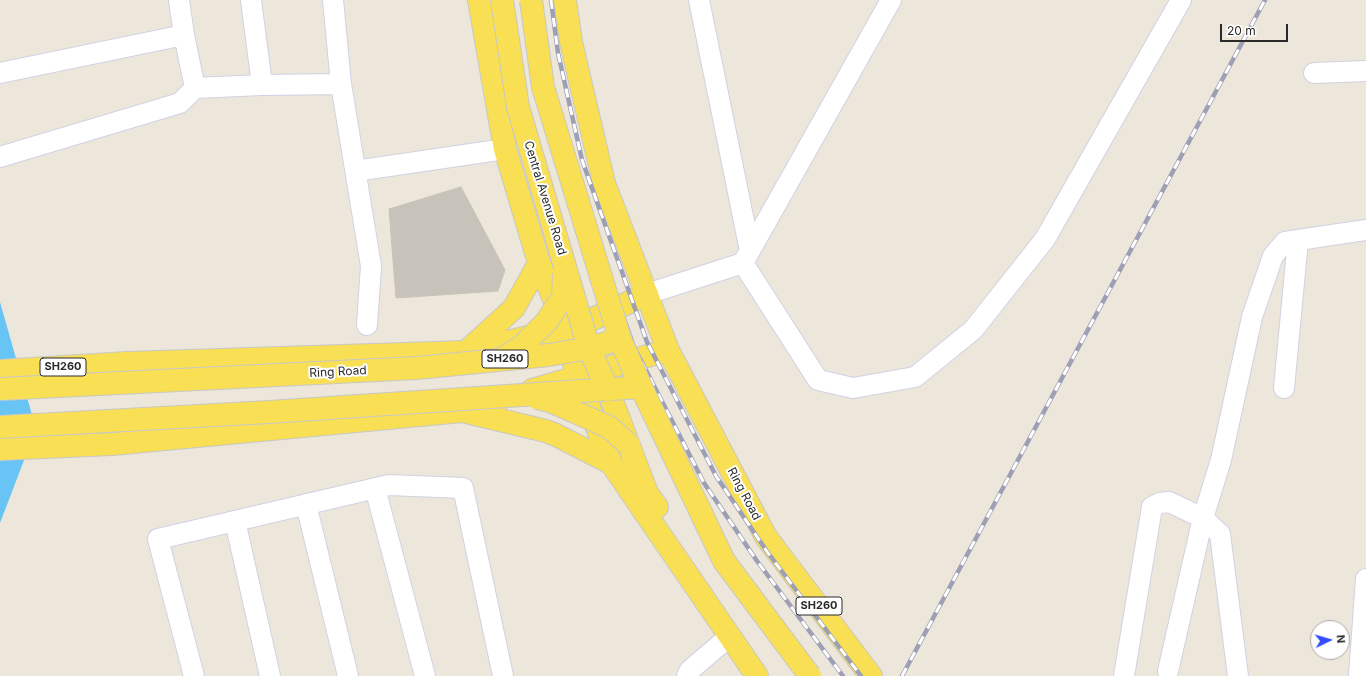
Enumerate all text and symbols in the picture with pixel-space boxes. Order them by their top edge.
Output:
scale bar [1222,16,1290,42]
text: 20 m [1227,23,1256,38]
street label: Central Avenue Road [521,139,569,257]
road number: SH260 [482,350,528,368]
road number: SH260 [40,358,86,376]
street label: Ring Road [309,363,367,381]
street label: Ring Road [724,465,764,523]
road number: SH260 [796,597,842,615]
north arrow [1310,620,1350,660]
text: N [1334,634,1348,644]

